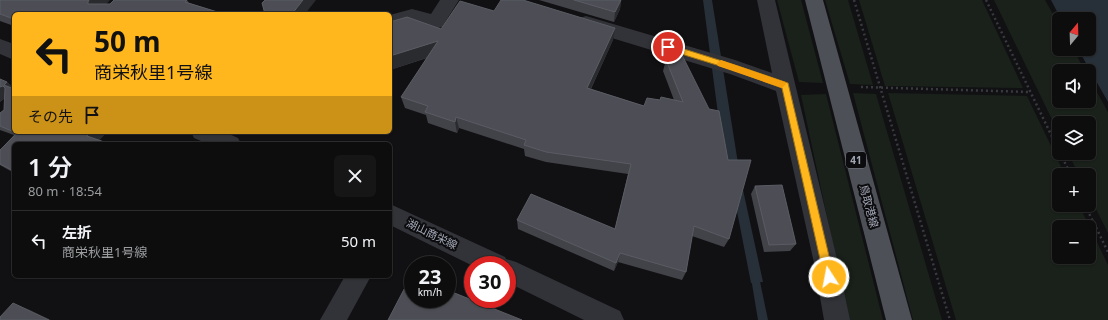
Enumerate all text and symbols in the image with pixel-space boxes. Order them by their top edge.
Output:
north arrow [1052,12,1096,56]
map controls [1052,12,1096,264]
text: 50 m [94,22,161,60]
icon: left [28,28,80,80]
pin [651,30,685,64]
icon: arrive [657,36,679,58]
text: 商栄秋里1号線 [94,60,212,84]
button: sound [1052,64,1096,108]
icon: arrive [81,104,103,126]
text: その先 [28,106,73,126]
button: layers [1052,116,1096,160]
text: 1 分 [28,150,72,183]
road number: 41 [846,152,866,168]
button: close [334,155,376,197]
button: + [1052,168,1096,212]
text: 80 m · 18:54 [28,182,102,200]
street label: 鳥取港線 [857,183,882,229]
street label: 湖山商栄線 [404,215,460,252]
button: − [1052,220,1096,264]
text: 左折 [62,222,92,242]
icon: left [28,230,50,252]
text: 50 m [341,231,376,251]
text: 商栄秋里1号線 [62,243,147,261]
speed limit sign: 30 [464,256,516,308]
position arrow [808,256,850,298]
text: 23 [419,263,441,290]
text: km/h [418,285,442,299]

